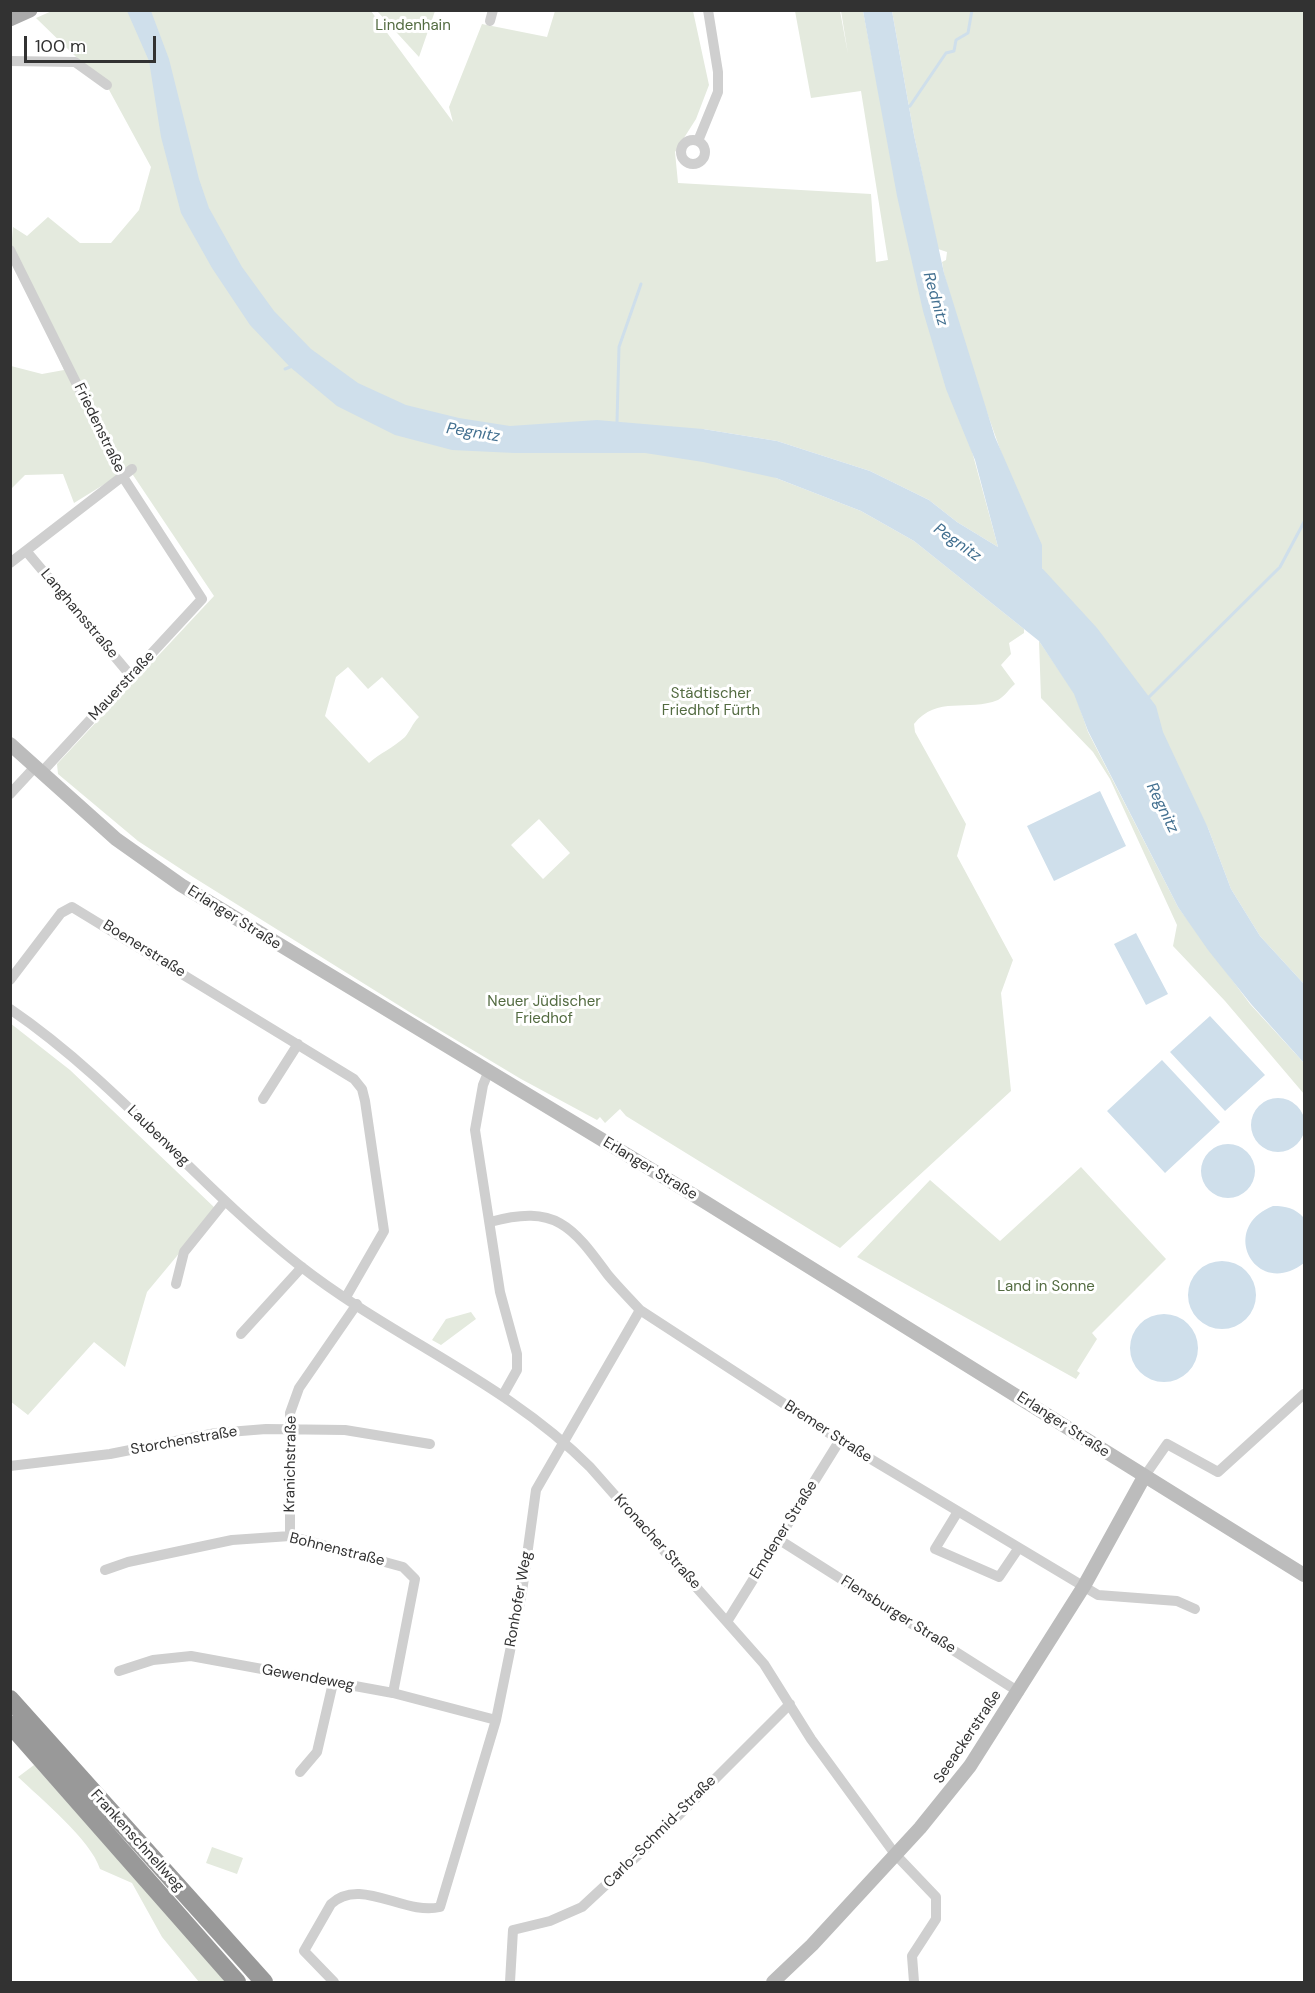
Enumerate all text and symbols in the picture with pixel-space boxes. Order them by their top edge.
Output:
park label: Lindenhain [375,17,451,35]
scale bar [27,24,159,62]
text: 100 m [35,34,86,58]
water label: Rednitz [918,270,952,328]
street label: Friedenstraße [70,380,128,476]
water label: Pegnitz [445,419,501,447]
water label: Pegnitz [930,520,984,566]
street label: Langhansstraße [36,566,122,662]
street label: Mauerstraße [85,648,159,724]
park label: Städtischer Friedhof Fürth [662,685,760,720]
water label: Regnitz [1142,780,1182,836]
street label: Erlanger Straße [184,882,284,954]
street label: Boenerstraße [99,916,189,982]
park label: Neuer Jüdischer Friedhof [487,993,601,1028]
street label: Laubenweg [123,1102,193,1170]
street label: Erlanger Straße [600,1134,700,1204]
park label: Land in Sonne [997,1278,1095,1296]
street label: Erlanger Straße [1013,1388,1113,1462]
street label: Bremer Straße [781,1397,875,1467]
street label: Kranichstraße [281,1415,301,1513]
street label: Storchenstraße [129,1423,239,1459]
street label: Emdener Straße [746,1477,822,1583]
street label: Kronacher Straße [610,1491,704,1593]
street label: Bohnenstraße [288,1529,386,1571]
street label: Ronhofer Weg [502,1550,536,1648]
street label: Flensburger Straße [837,1572,959,1658]
street label: Gewendeweg [260,1661,356,1695]
street label: Seeackerstraße [930,1687,1006,1787]
street label: Carlo-Schmid-Straße [600,1772,720,1892]
street label: Frankenschnellweg [86,1786,188,1896]

